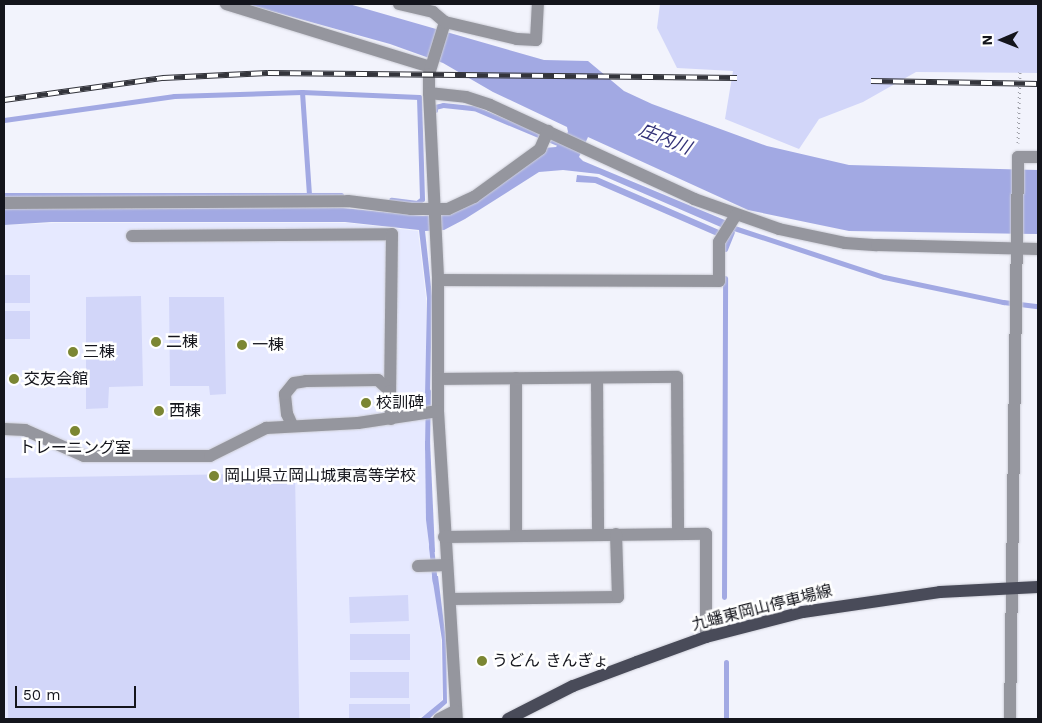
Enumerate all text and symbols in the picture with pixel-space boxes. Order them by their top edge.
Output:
north arrow [977,15,1027,65]
text: N [979,35,995,46]
water label: 庄内川 [636,119,694,159]
place label: 二棟 [166,332,198,352]
place label: 一棟 [252,335,284,355]
marker: 二棟 [150,336,162,348]
marker: 一棟 [236,339,248,351]
place label: 三棟 [83,342,115,362]
marker: 三棟 [67,346,79,358]
place label: 交友会館 [24,369,88,389]
marker: 交友会館 [8,373,20,385]
place label: 校訓碑 [376,393,424,413]
marker: 校訓碑 [360,397,372,409]
place label: 西棟 [169,401,201,421]
marker: 西棟 [153,405,165,417]
marker: トレーニング室 [69,425,81,437]
place label: トレーニング室 [19,438,131,458]
place label: 岡山県立岡山城東高等学校 [224,466,416,486]
marker: 岡山県立岡山城東高等学校 [208,470,220,482]
street label: 九蟠東岡山停車場線 [690,581,834,635]
place label: うどん きんぎょ [492,651,609,671]
marker: うどん きんぎょ [476,655,488,667]
scale bar [18,676,139,708]
text: 50 m [23,686,60,704]

